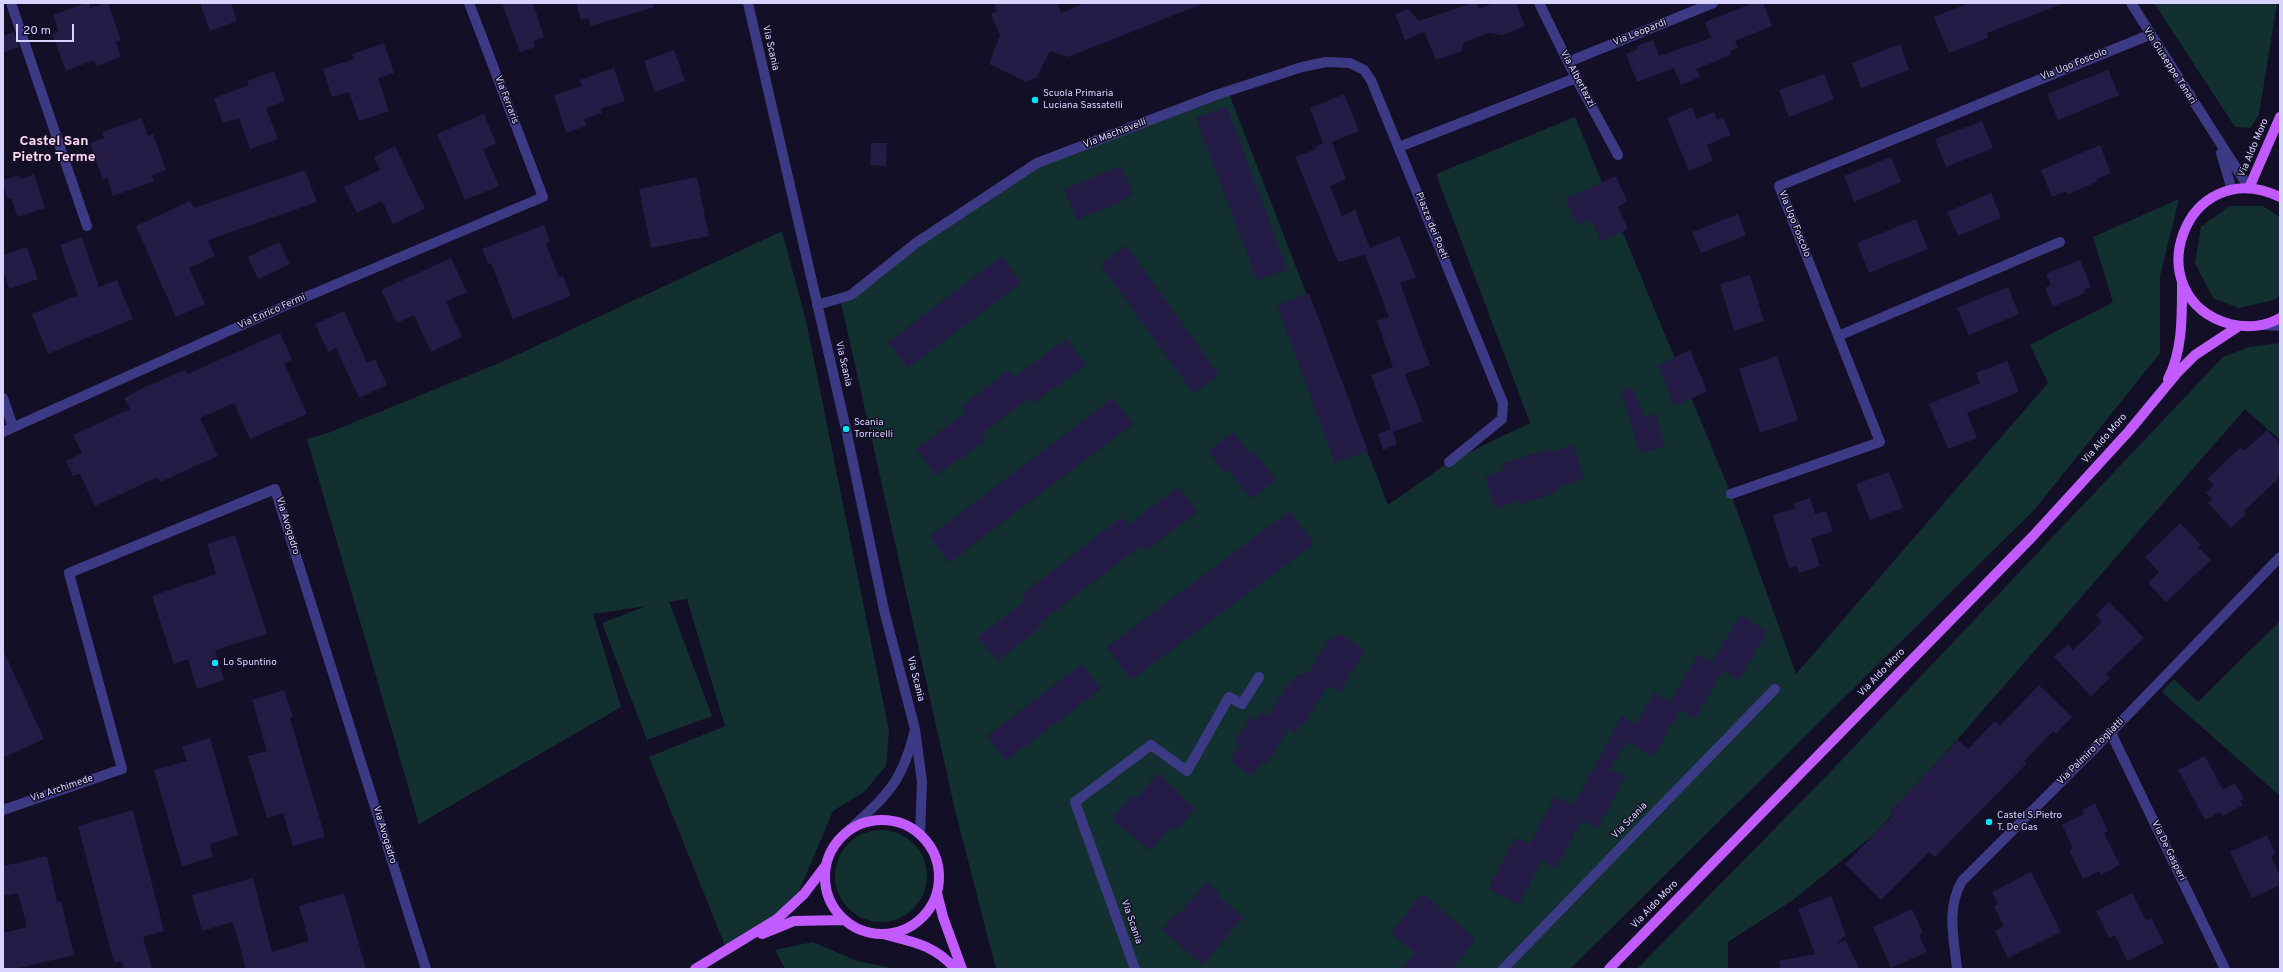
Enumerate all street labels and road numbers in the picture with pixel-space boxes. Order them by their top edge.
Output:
street label: Via Leopardi [1612,17,1668,49]
street label: Via Scania [759,24,781,72]
street label: Via Giuseppe Tanari [2140,25,2198,107]
street label: Via Ugo Foscolo [2039,46,2109,84]
street label: Via Albertazzi [1557,48,1597,110]
street label: Via Ferraris [491,74,521,126]
street label: Via Machiavelli [1082,116,1148,152]
street label: Via Aldo Moro [2236,117,2272,179]
street label: Via Ugo Foscolo [1775,189,1813,259]
street label: Piazza dei Poeti [1412,191,1450,261]
street label: Via Enrico Fermi [236,292,308,332]
street label: Via Scania [832,340,854,388]
street label: Via Aldo Moro [2080,412,2130,466]
street label: Via Avogadro [273,496,301,556]
street label: Via Aldo Moro [1856,646,1908,700]
street label: Via Scania [904,655,926,703]
street label: Via Palmiro Togliatti [2055,716,2127,788]
street label: Via Archimede [29,773,95,805]
street label: Via Scania [1610,800,1650,842]
street label: Via Avogadro [370,805,398,865]
street label: Via De Gasperi [2148,819,2188,883]
street label: Via Aldo Moro [1629,878,1681,932]
street label: Via Scania [1118,898,1144,946]

